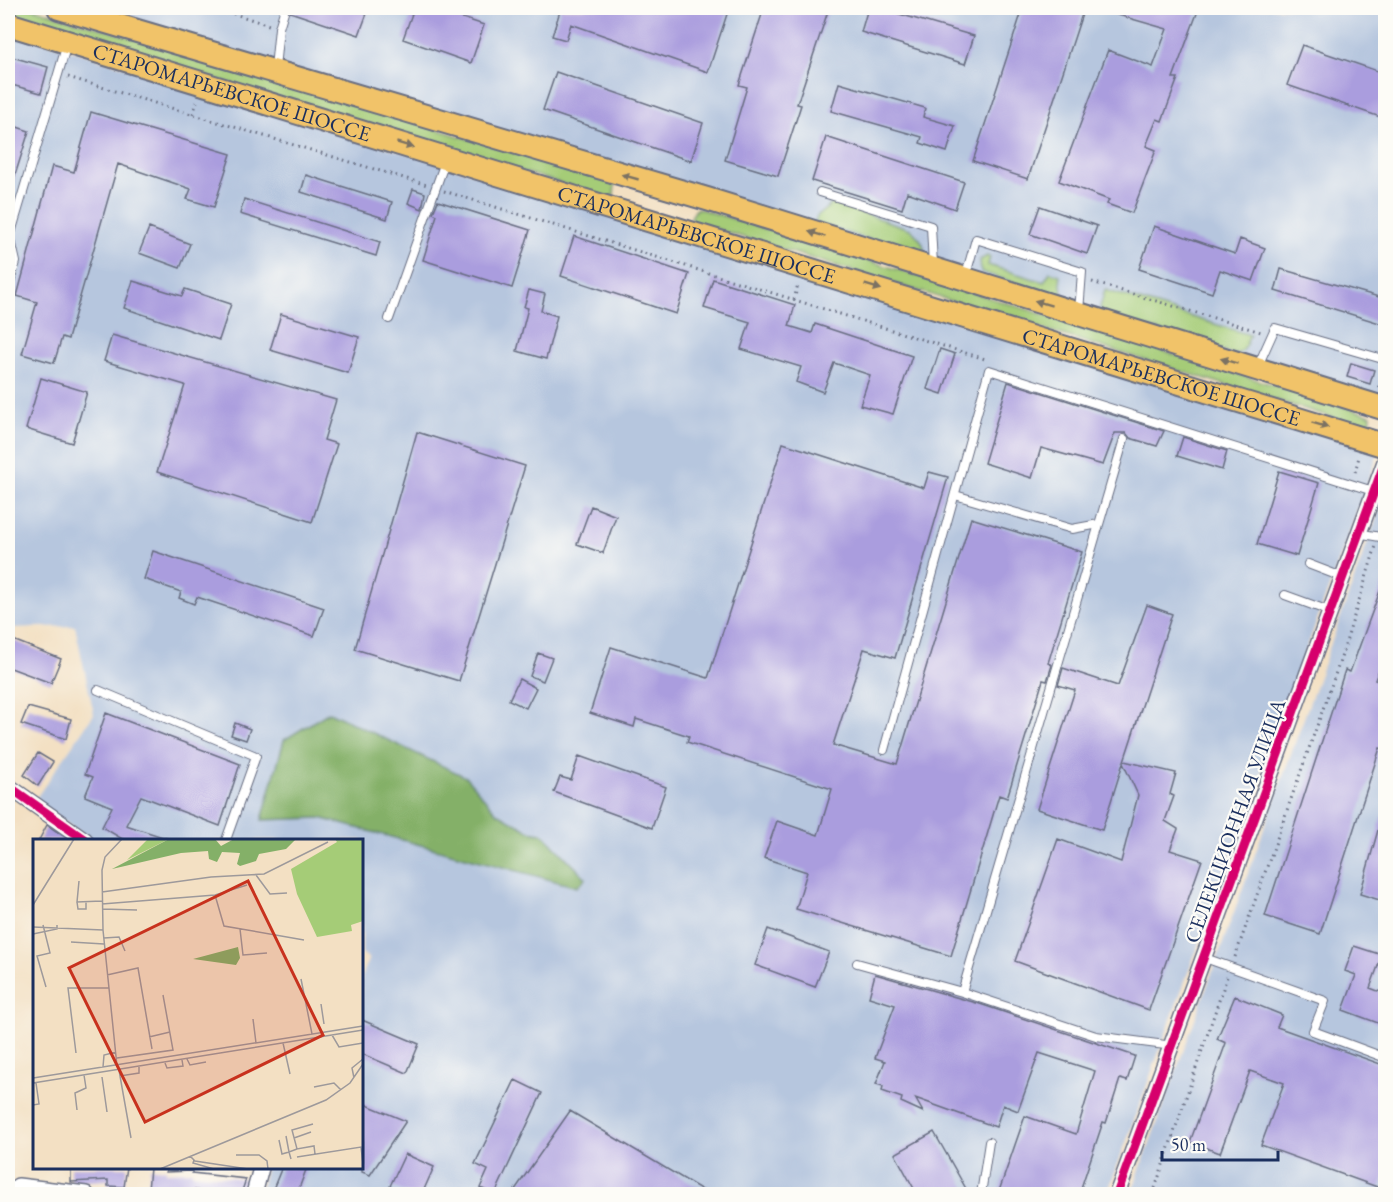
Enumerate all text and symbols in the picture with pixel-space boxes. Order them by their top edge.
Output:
street label: СТАРОМАРЬЕВСКОЕ ШОССЕ [90,37,374,147]
one-way arrow [396,141,414,150]
one-way arrow [621,172,639,181]
street label: СТАРОМАРЬЕВСКОЕ ШОССЕ [554,179,839,290]
one-way arrow [807,228,825,238]
one-way arrow [864,283,882,292]
one-way arrow [1034,298,1052,308]
street label: СТАРОМАРЬЕВСКОЕ ШОССЕ [1019,321,1304,432]
one-way arrow [1220,356,1238,365]
one-way arrow [1311,421,1329,430]
street label: СЕЛЕКЦИОННАЯ УЛИЦА [1178,695,1291,947]
inset map [33,839,363,1169]
scale bar [1162,1124,1278,1162]
text: 50 m [1171,1133,1206,1156]

